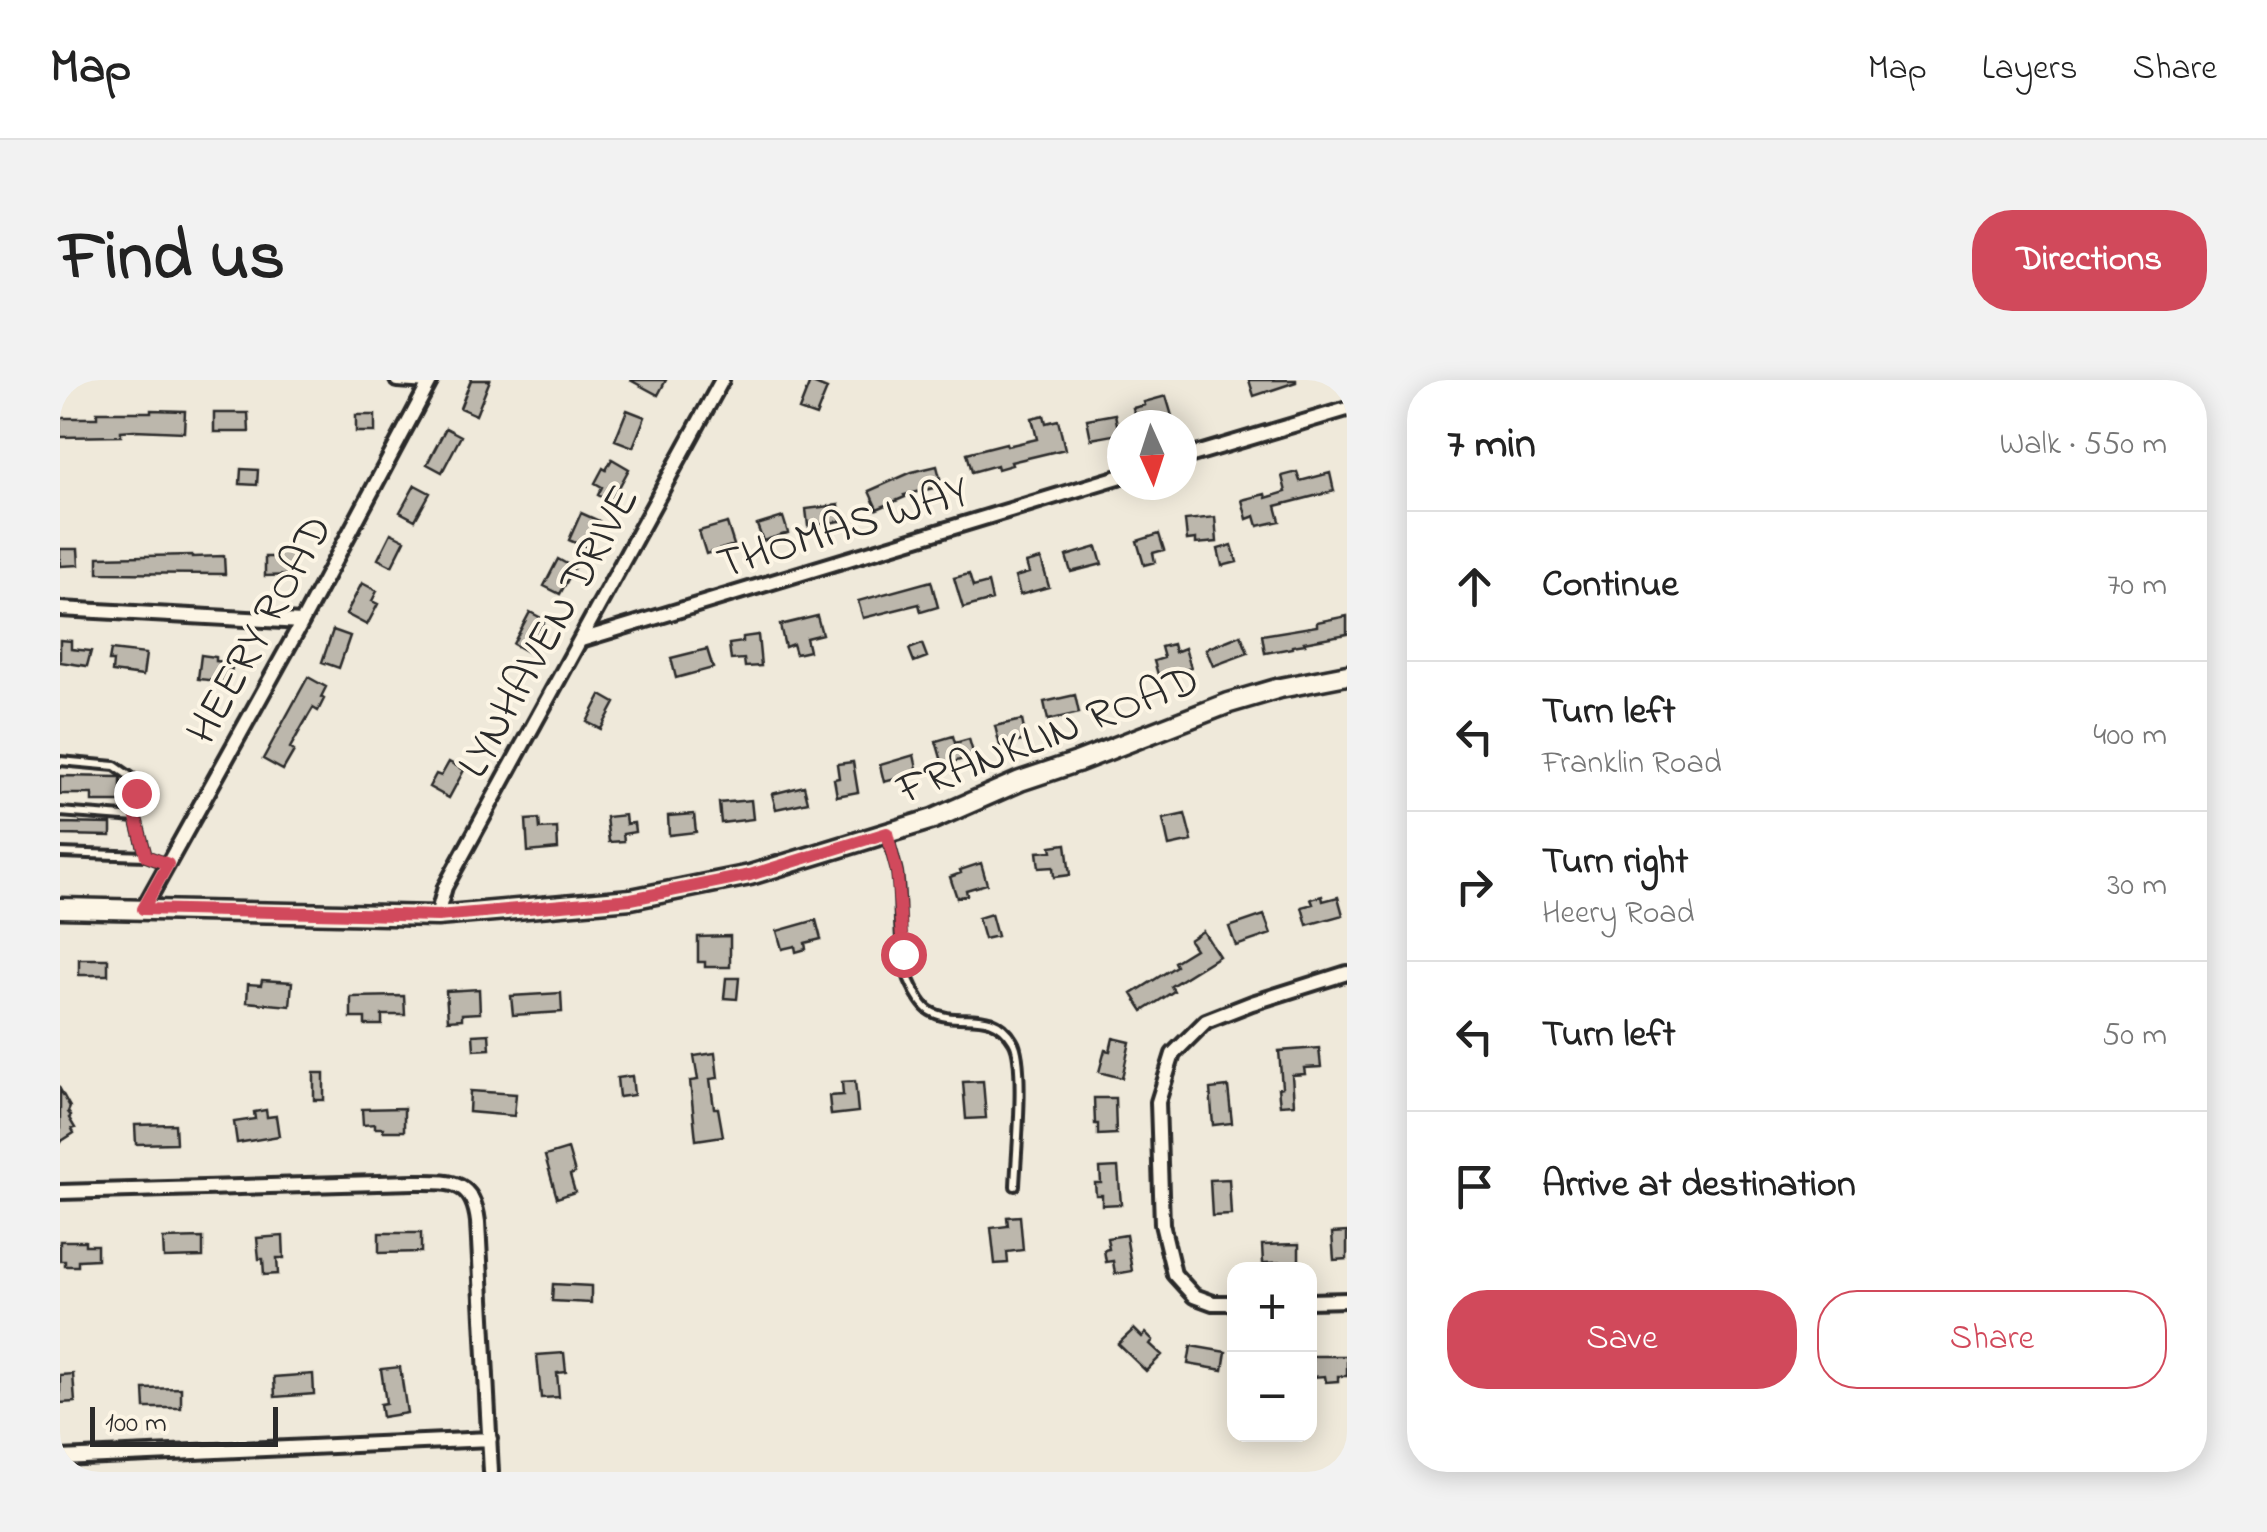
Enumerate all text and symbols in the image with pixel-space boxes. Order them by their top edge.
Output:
text: Map [50,34,131,104]
text: Map [1868,44,1927,95]
text: Layers [1982,44,2077,95]
text: Share [2132,44,2217,95]
text: Find us [60,209,285,311]
button: Directions [1972,210,2207,311]
north arrow [1107,410,1197,500]
text: 7 min [1447,415,1536,476]
text: Walk · 550 m [1999,422,2167,469]
street label: THOMAS WAY [710,460,978,599]
street label: LYNHAVEN DRIVE [443,474,658,791]
street label: HEERY ROAD [171,504,352,757]
text: Continue [1542,558,1678,614]
icon: ahead [1447,559,1502,614]
text: 70 m [2107,563,2167,610]
street label: FRANKLIN ROAD [887,649,1209,825]
text: Turn left [1542,685,1675,741]
icon: left [1447,709,1502,764]
text: 400 m [2093,713,2167,760]
text: Franklin Road [1542,741,1722,788]
route end [114,771,160,817]
text: Turn right [1542,835,1688,891]
icon: right [1447,859,1502,914]
text: 30 m [2107,863,2167,910]
text: Heery Road [1542,891,1695,938]
route start [881,932,927,978]
text: Turn left [1542,1008,1675,1064]
icon: left [1447,1009,1502,1064]
text: 50 m [2102,1013,2167,1060]
text: Arrive at destination [1542,1158,1856,1214]
icon: arrive [1447,1159,1502,1214]
map controls [1227,1262,1317,1442]
button: + [1227,1262,1317,1352]
button: Save [1447,1290,1797,1389]
button: Share [1817,1290,2167,1389]
button: − [1227,1352,1317,1442]
scale bar [90,1402,278,1446]
text: 100 m [105,1404,167,1445]

